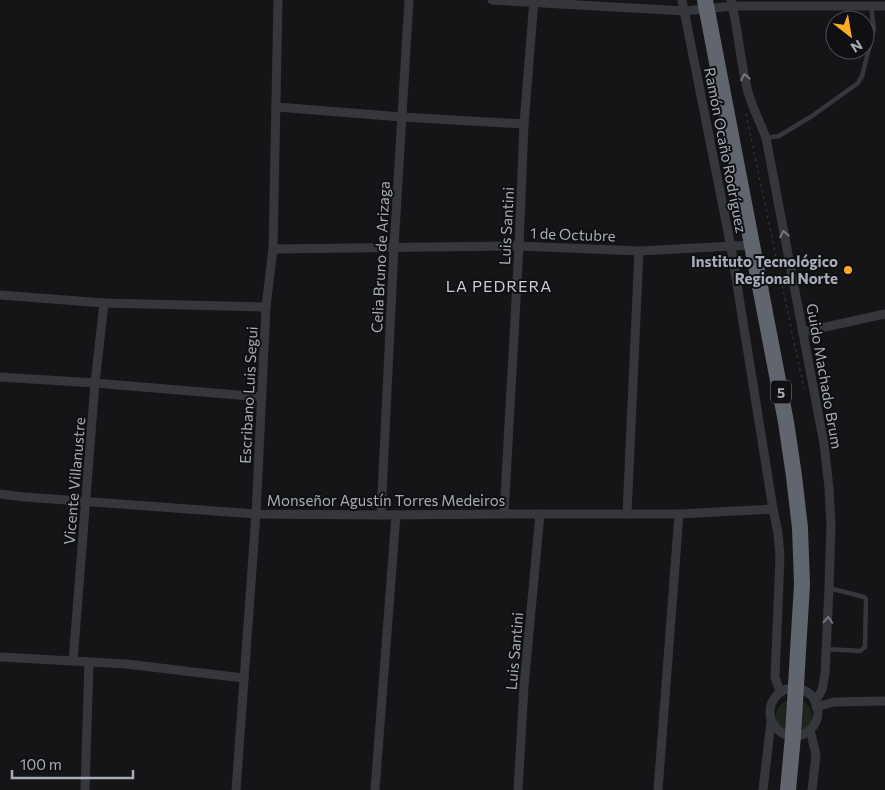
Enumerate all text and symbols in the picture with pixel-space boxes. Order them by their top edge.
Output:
north arrow [825,10,875,60]
text: N [848,37,866,57]
street label: Ramón Ocaño Rodríguez [701,66,751,234]
one-way arrow [740,73,750,81]
street label: Celia Bruno de Arizaga [367,181,393,333]
street label: Luis Santini [495,186,517,266]
street label: 1 de Octubre [530,224,616,244]
one-way arrow [780,229,790,238]
place label: Instituto Tecnológico Regional Norte [691,252,838,287]
marker: Instituto Tecnológico Regional Norte [842,264,854,276]
district label: LA PEDRERA [446,276,552,295]
street label: Guido Machado Brum [803,302,847,450]
street label: Escribano Luis Segui [235,326,261,464]
road number: 5 [771,381,791,404]
street label: Vicente Villanustre [59,416,89,546]
street label: Monseñor Agustín Torres Medeiros [267,491,505,509]
street label: Luis Santini [502,611,526,691]
one-way arrow [822,616,833,624]
scale bar [12,748,134,780]
text: 100 m [20,755,62,773]

